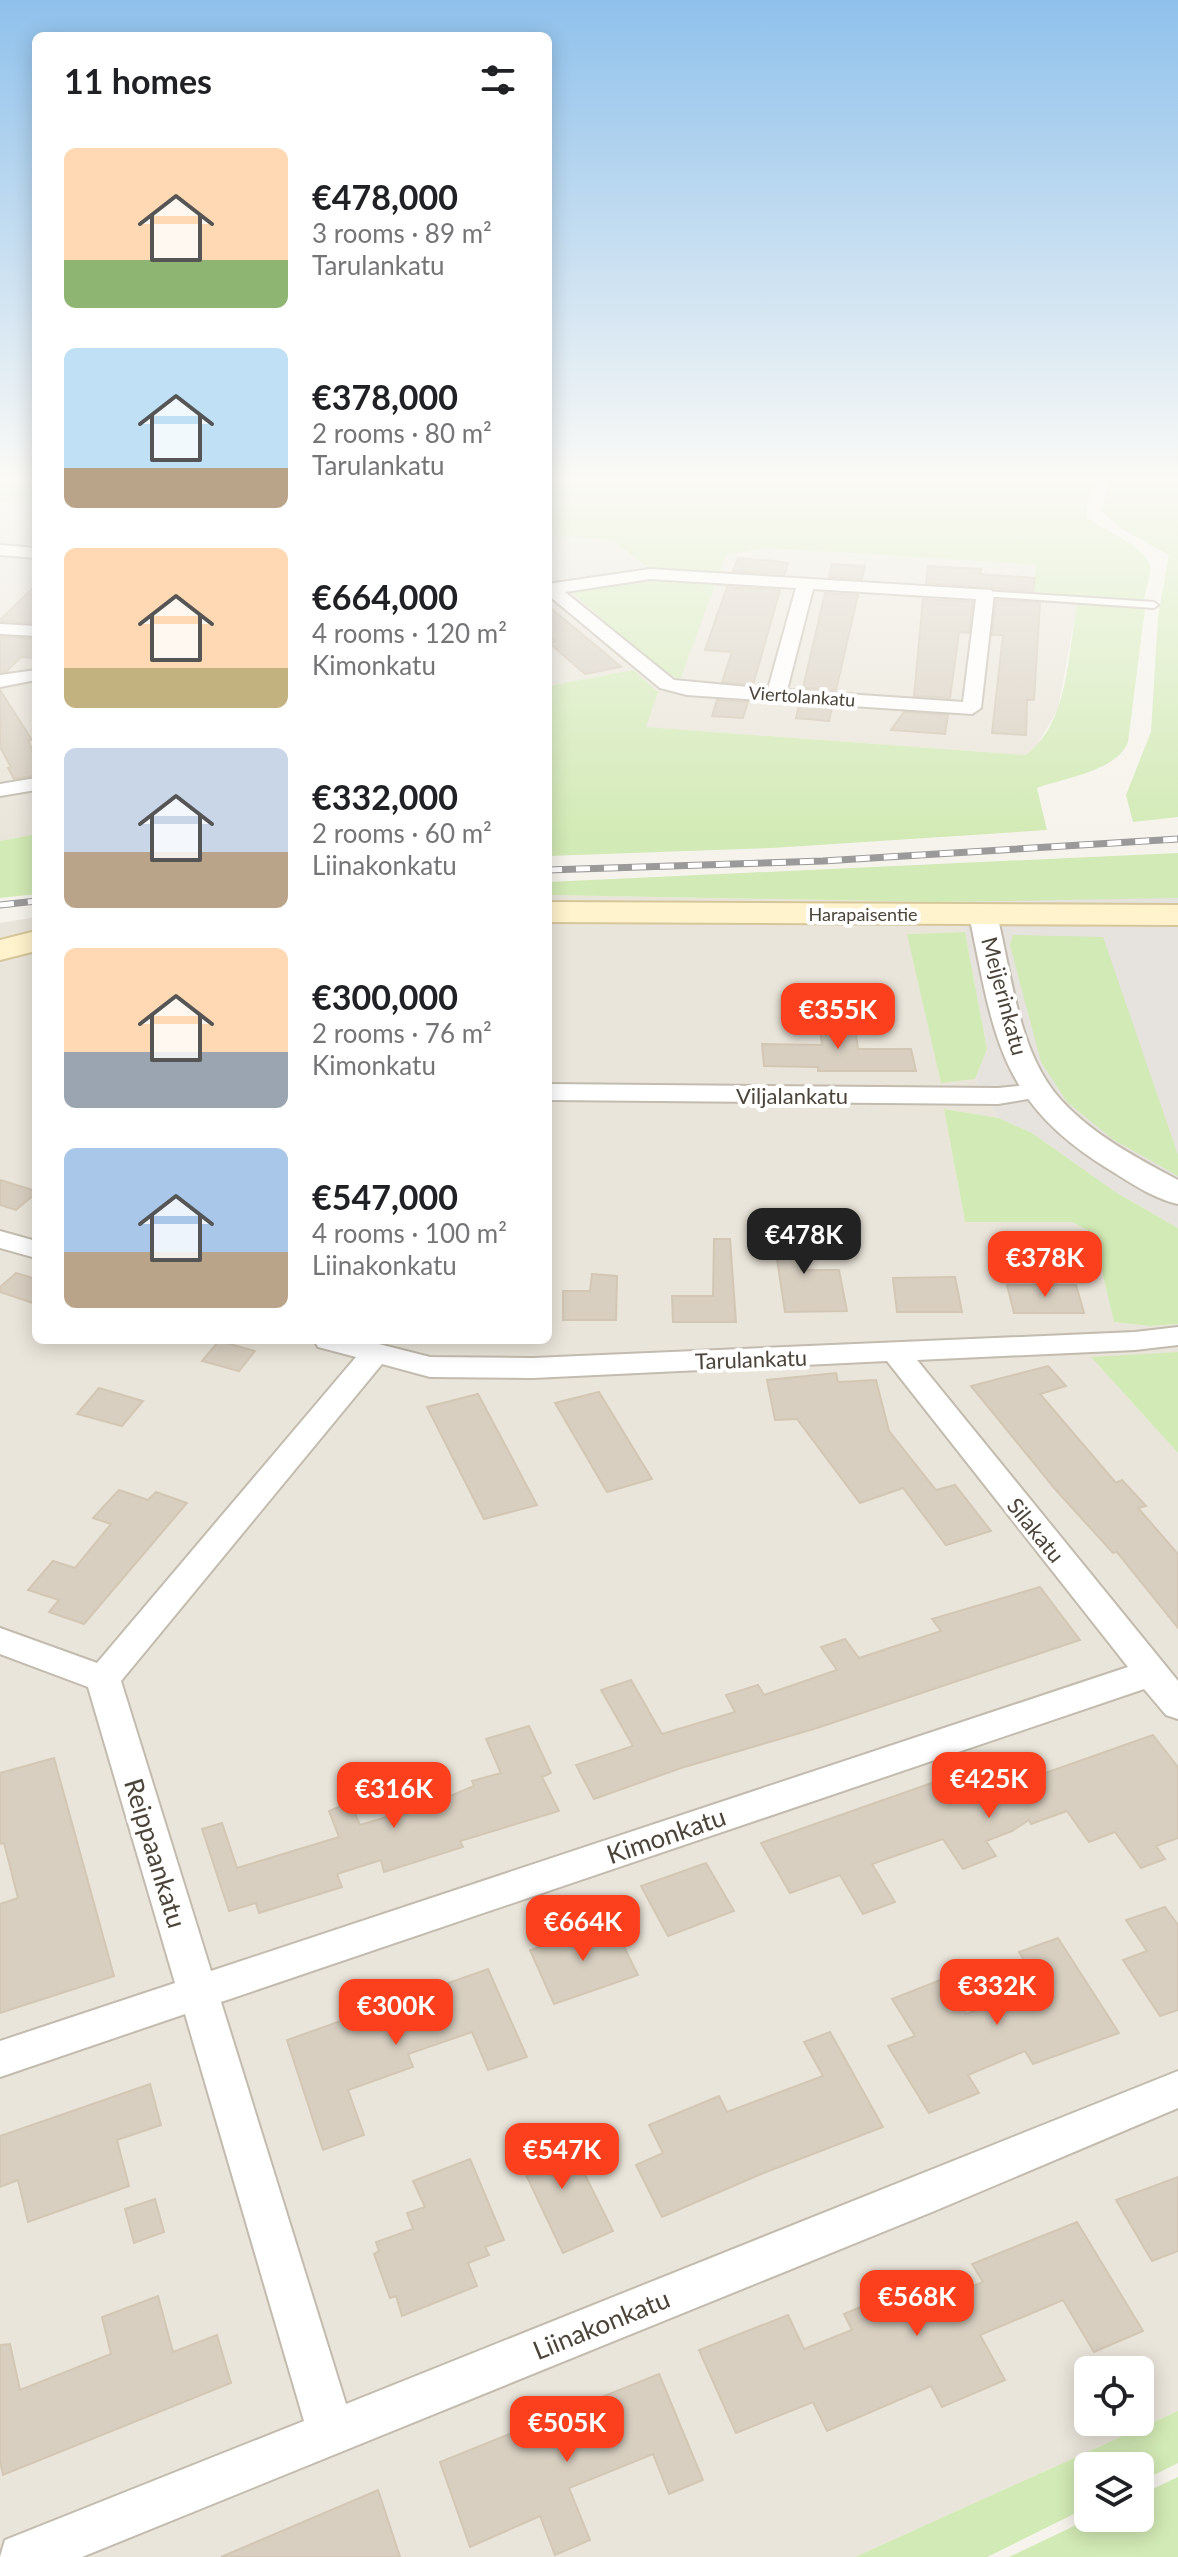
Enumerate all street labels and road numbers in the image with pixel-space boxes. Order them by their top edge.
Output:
street label: Viertolankatu [748,681,856,711]
street label: Harapaisentie [809,903,917,925]
street label: Meijerinkatu [976,934,1034,1058]
street label: Viljalankatu [736,1082,848,1109]
street label: Tarulankatu [694,1344,808,1374]
street label: Silakatu [1002,1492,1070,1568]
street label: Reippaankatu [118,1774,194,1932]
street label: Kimonkatu [602,1800,730,1870]
street label: Liinakonkatu [528,2282,674,2366]

